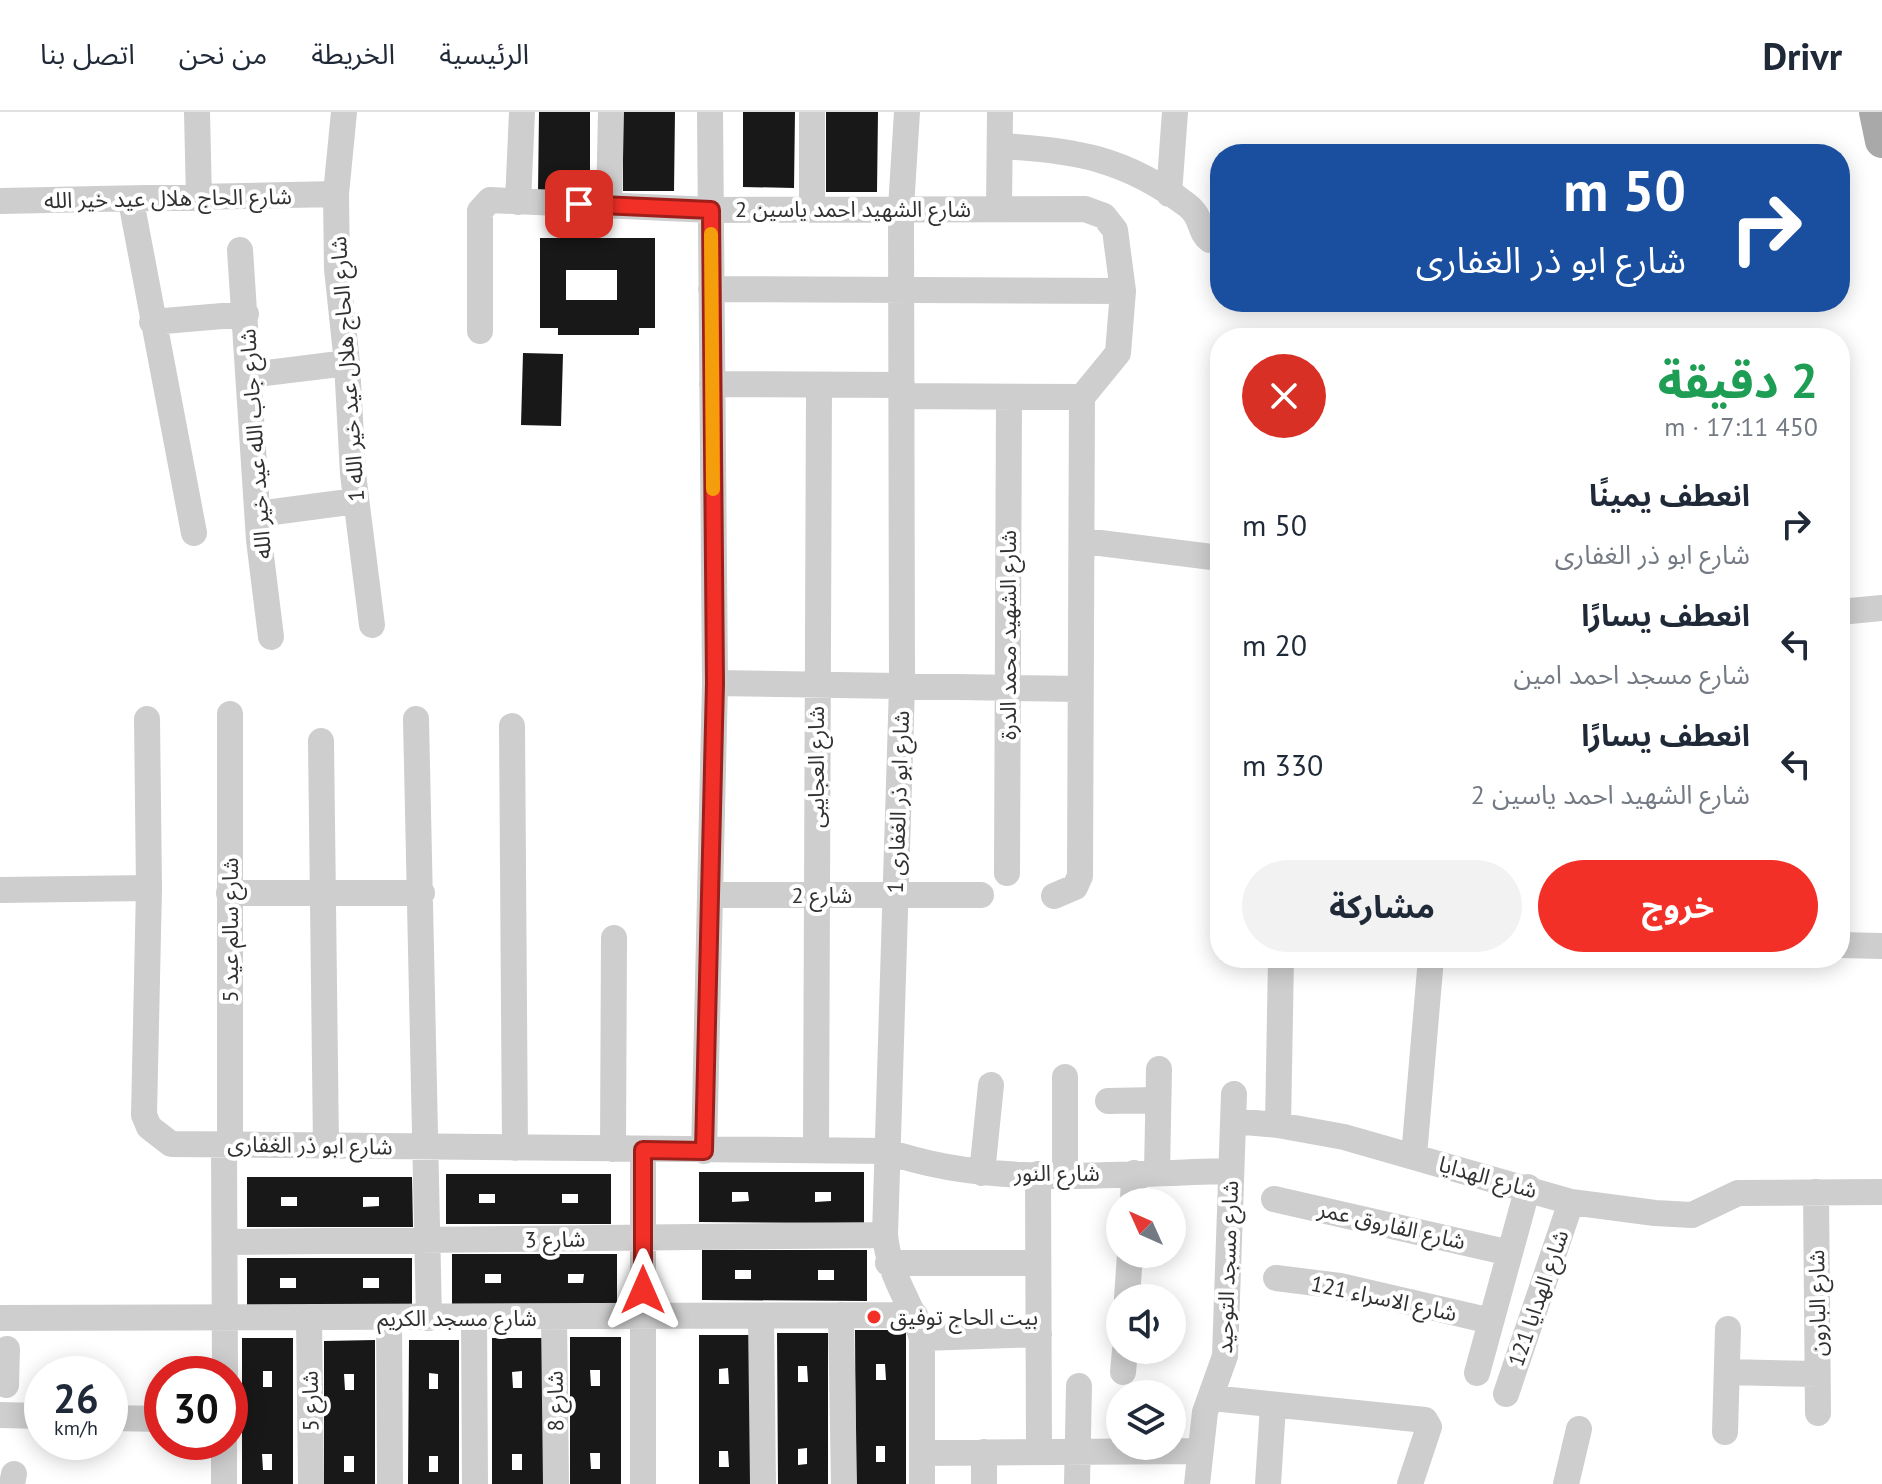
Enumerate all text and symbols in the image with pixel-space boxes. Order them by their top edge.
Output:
text: Drivr [1762,31,1842,80]
text: اتصل بنا [40,35,135,72]
text: من نحن [179,35,267,72]
text: الخريطة [311,35,395,72]
text: الرئيسية [439,35,529,72]
text: 50 m [1563,154,1686,226]
pin [545,170,613,238]
icon: right [1714,176,1818,280]
street label: شارع الحاج هلال عيد خير الله [44,182,292,217]
icon: arrive [557,182,601,226]
street label: شارع الشهيد احمد ياسين 2 [735,195,971,226]
street label: شارع الحاج هلال عيد خير الله 1 [324,235,373,503]
text: شارع ابو ذر الغفارى [1416,236,1686,283]
street label: شارع جاب الله عيد خير الله [233,328,280,560]
text: 2 دقيقة [1658,349,1818,411]
button: close [1242,354,1326,438]
text: 450 m · 17:11 [1664,410,1818,443]
text: انعطف يمينًا [1589,475,1750,514]
icon: right [1774,502,1818,546]
text: 50 m [1242,505,1307,544]
street label: شارع الشهيد محمد الدرة [994,530,1025,740]
text: شارع ابو ذر الغفارى [1555,538,1750,571]
text: انعطف يسارًا [1581,595,1750,634]
icon: left [1774,622,1818,666]
text: 20 m [1242,625,1307,664]
text: شارع مسجد احمد امين [1513,658,1750,691]
street label: شارع العجايبى [802,706,833,828]
street label: شارع ابو ذر الغفارى 1 [881,710,918,894]
text: انعطف يسارًا [1581,715,1750,754]
icon: left [1774,742,1818,786]
text: 330 m [1242,745,1323,784]
text: شارع الشهيد احمد ياسين 2 [1471,778,1750,811]
street label: شارع سالم عيد 5 [216,857,247,1003]
button: مشاركة [1242,860,1522,952]
button: خروج [1538,860,1818,952]
street label: شارع 2 [792,881,852,912]
street label: شارع ابو ذر الغفارى [227,1130,393,1163]
street label: شارع الهدايا [1435,1150,1540,1207]
street label: شارع النور [1013,1159,1100,1190]
street label: شارع مسجد التوحيد [1210,1180,1247,1354]
north arrow [1106,1188,1186,1268]
map controls [1106,1188,1186,1460]
street label: شارع الفاروق عمر [1314,1194,1468,1258]
street label: شارع 3 [524,1224,586,1257]
street label: شارع الهدايا 121 [1502,1226,1577,1371]
position arrow [601,1248,685,1332]
street label: شارع البارون [1802,1249,1835,1357]
street label: شارع الاسراء 121 [1308,1269,1459,1330]
button: sound [1106,1284,1186,1364]
place label: بيت الحاج توفيق [890,1303,1038,1334]
street label: شارع مسجد الكريم [377,1304,537,1335]
marker: بيت الحاج توفيق [865,1308,883,1326]
speed limit sign: 30 [144,1356,248,1460]
street label: شارع 5 [295,1370,328,1432]
street label: شارع 8 [540,1370,573,1432]
text: 26 [53,1372,99,1424]
button: layers [1106,1380,1186,1460]
text: km/h [54,1415,98,1441]

